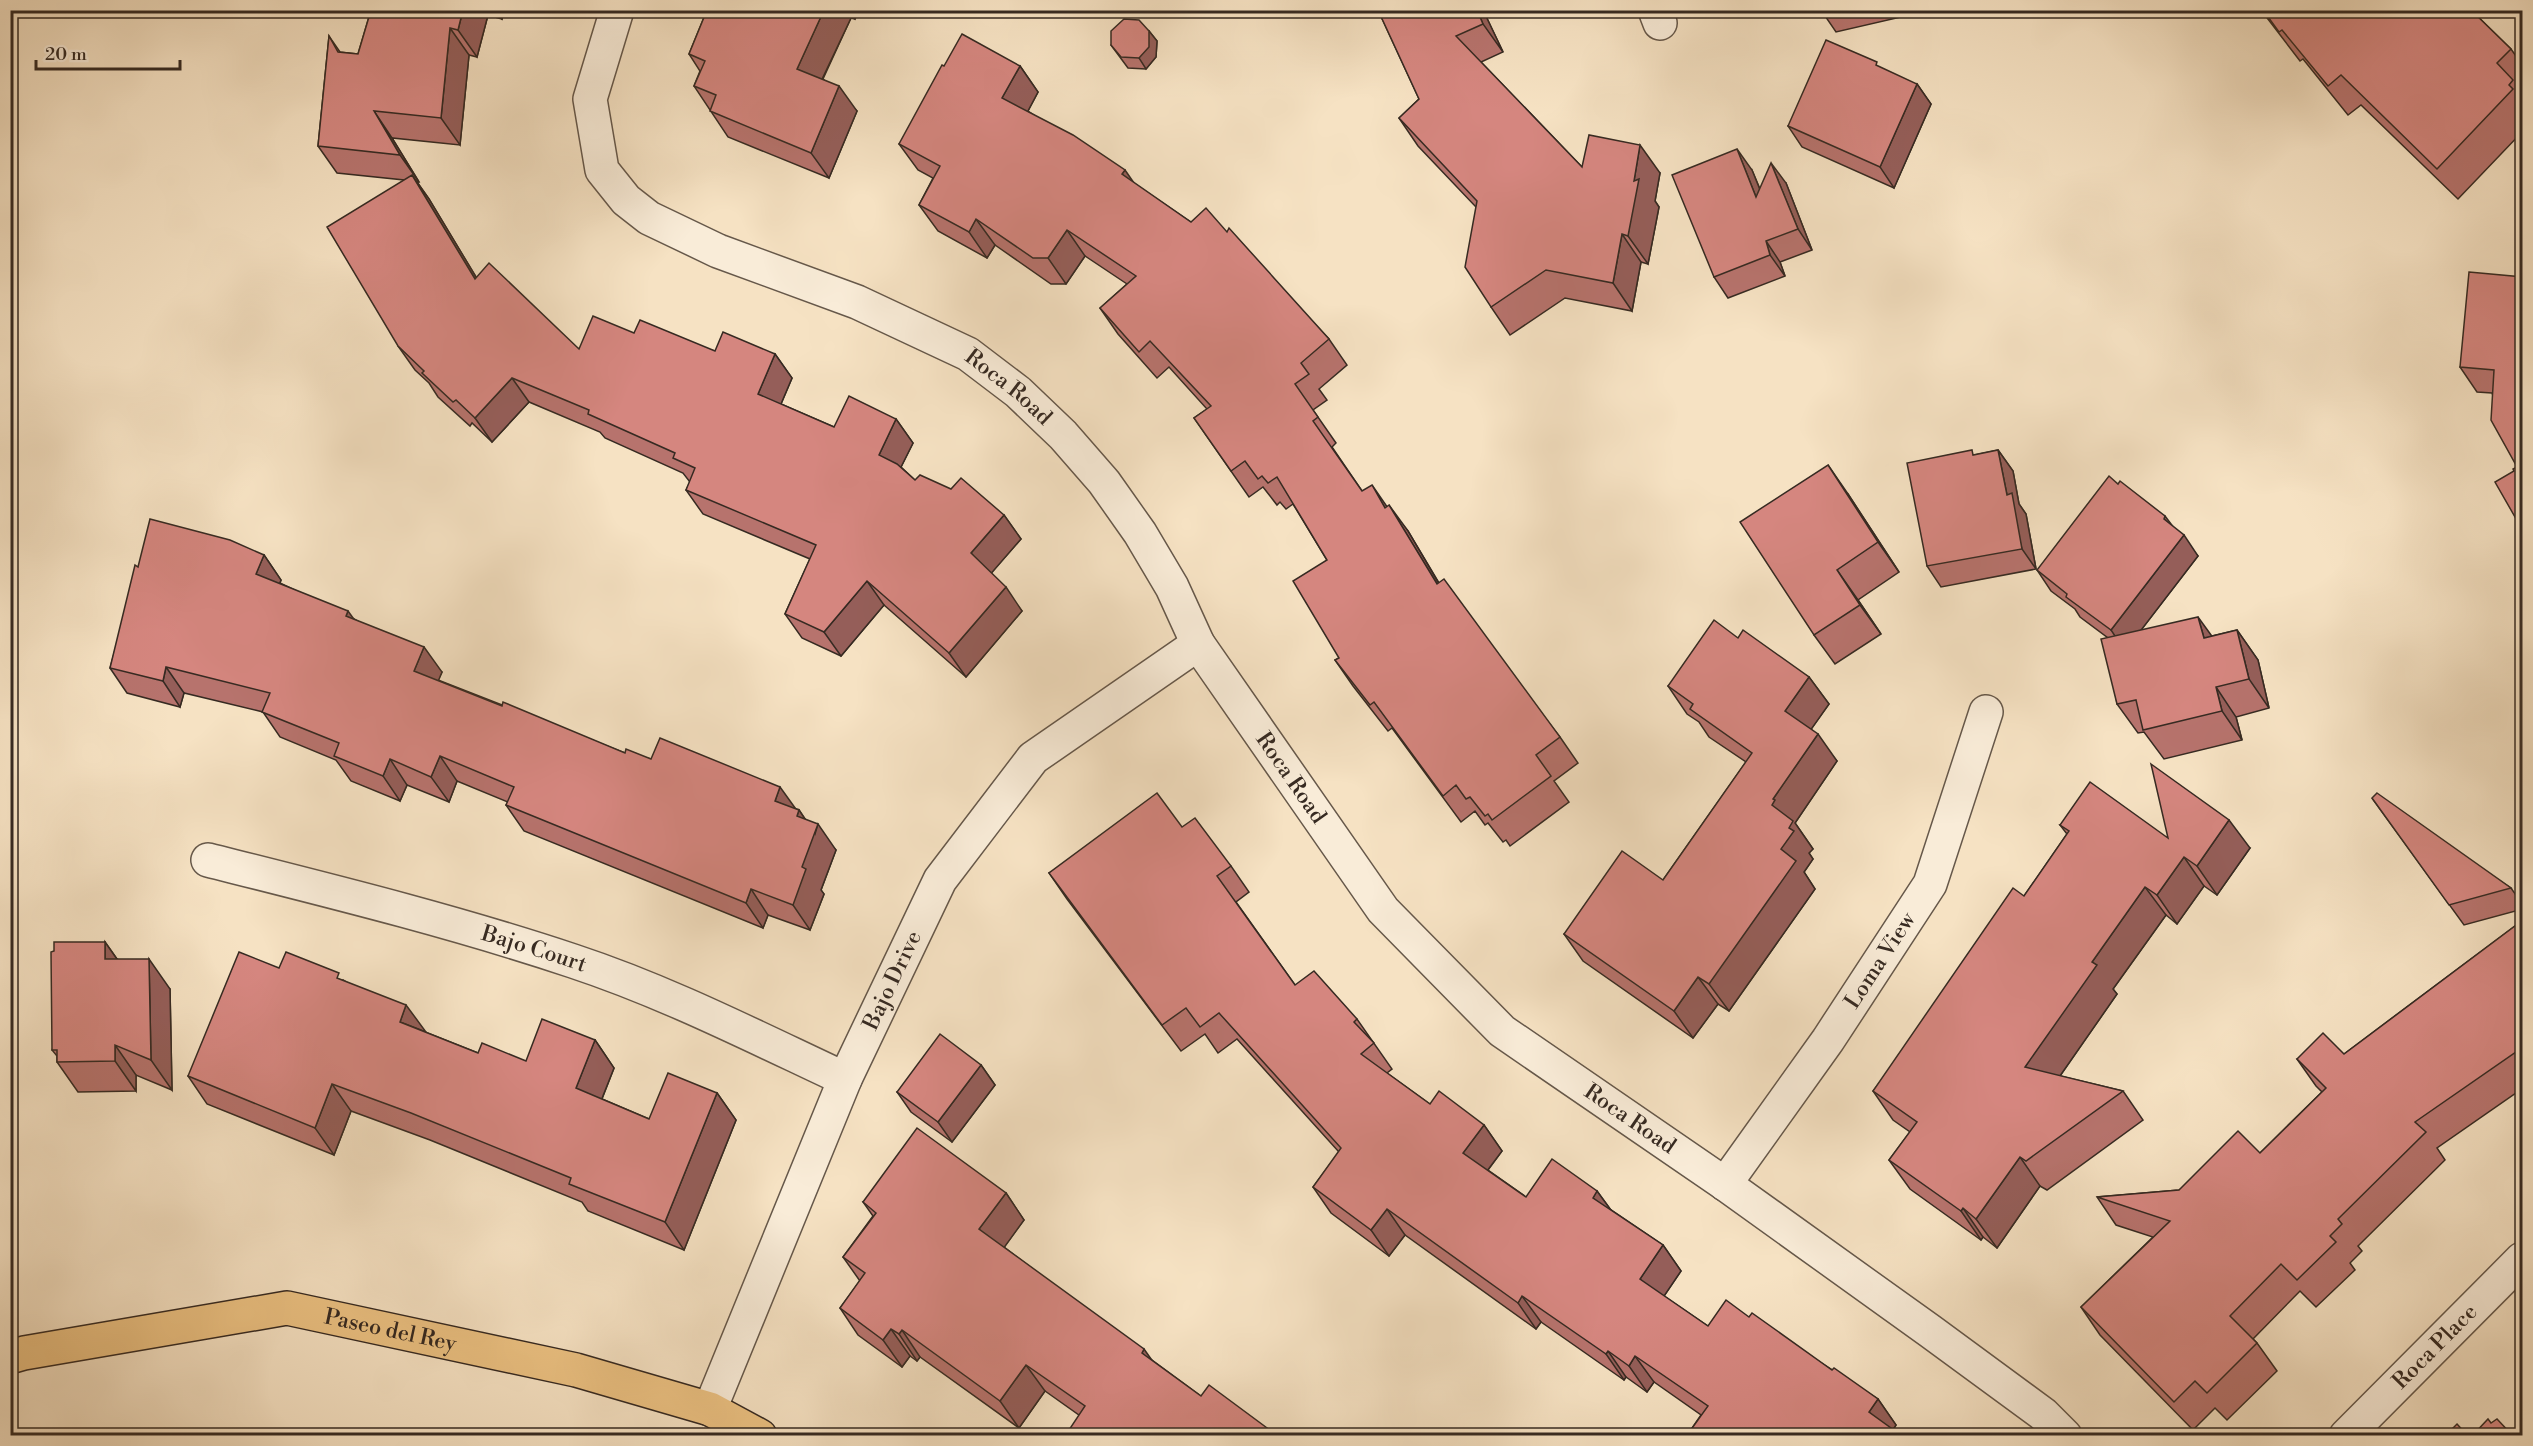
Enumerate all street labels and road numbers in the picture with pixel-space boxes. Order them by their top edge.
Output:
street label: Roca Road [960,343,1058,431]
street label: Roca Road [1250,727,1332,829]
street label: Loma View [1839,906,1922,1014]
street label: Bajo Court [477,919,590,978]
street label: Bajo Drive [857,926,927,1035]
street label: Roca Road [1579,1078,1681,1160]
street label: Roca Place [2387,1298,2483,1395]
street label: Paseo del Rey [322,1303,459,1357]

